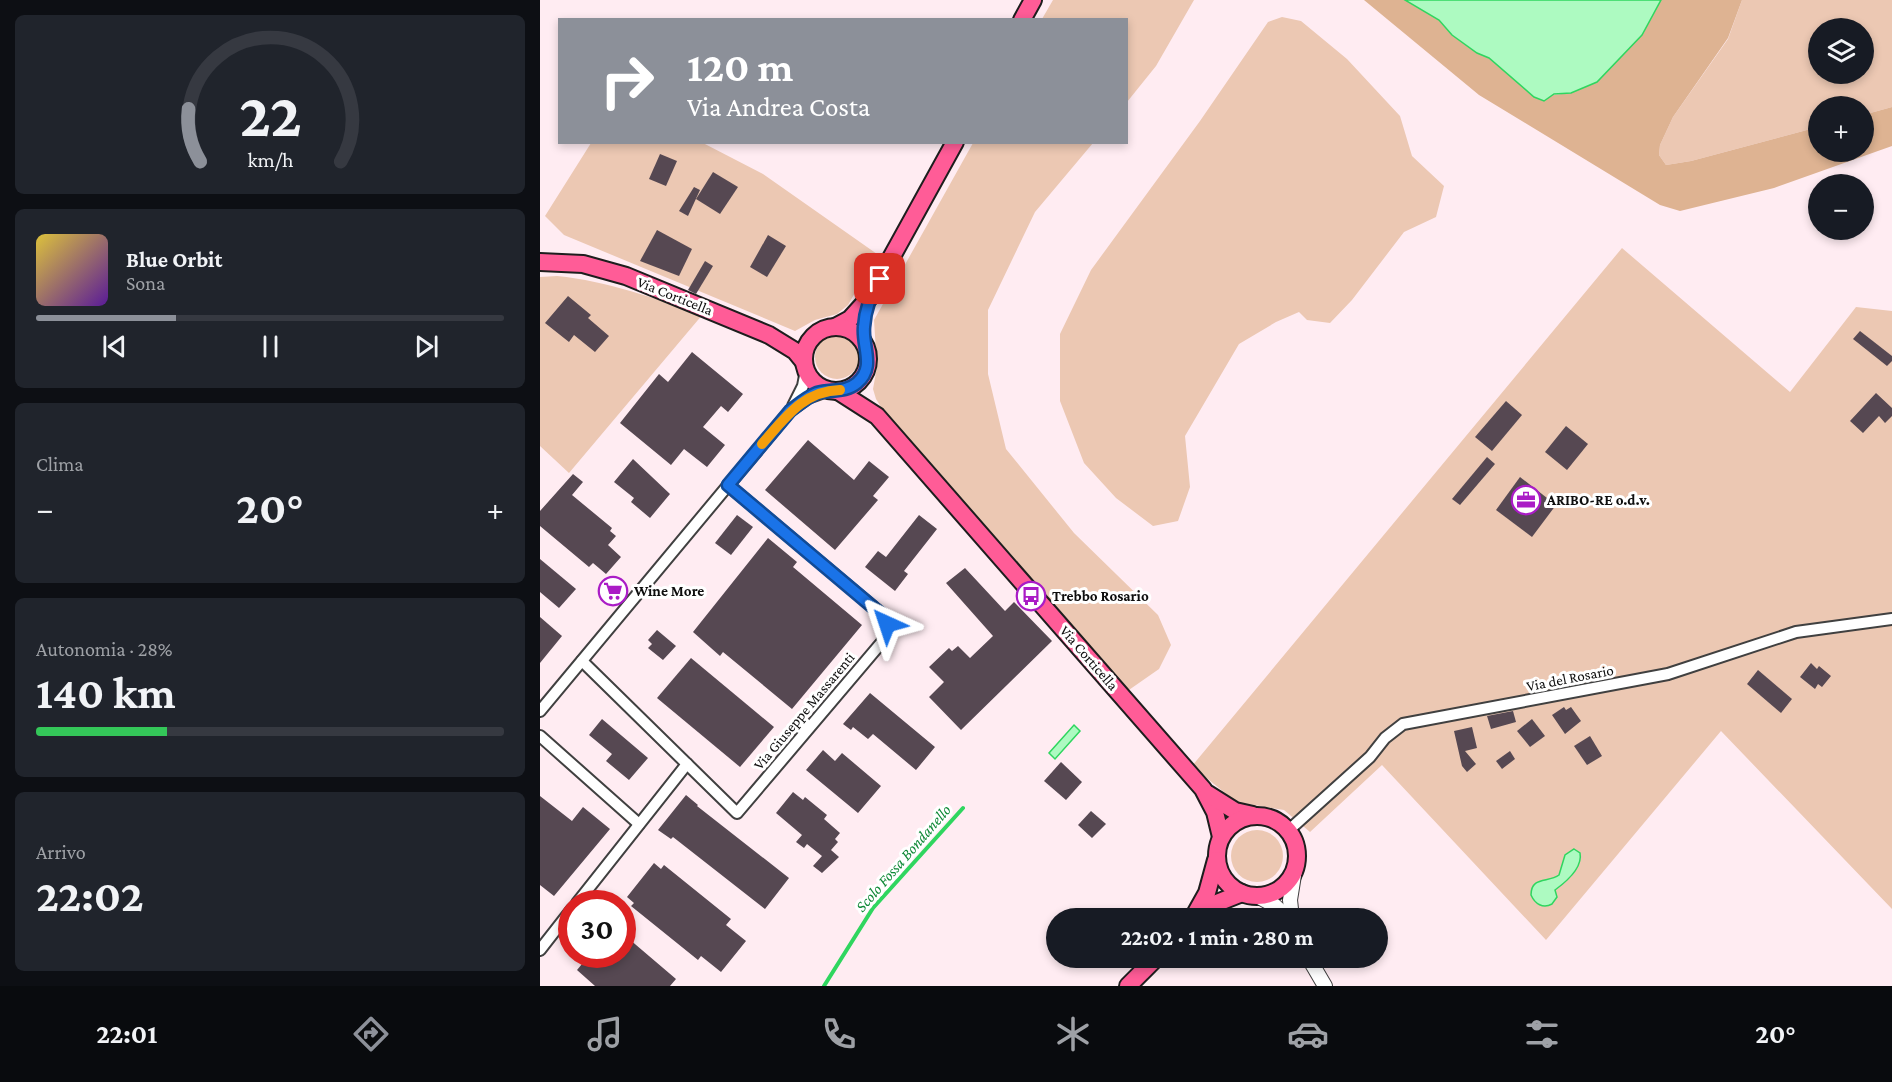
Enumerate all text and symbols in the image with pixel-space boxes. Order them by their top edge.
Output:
map controls [1808,18,1874,240]
button: layers [1808,18,1874,84]
icon: right [588,42,666,120]
text: 120 m [687,43,793,90]
text: 22 [239,80,301,149]
text: Via Andrea Costa [687,92,870,122]
button: + [1808,96,1874,162]
text: km/h [247,148,294,172]
button: − [1808,174,1874,240]
text: Blue Orbit [126,247,222,272]
pin [854,253,905,304]
icon: arrive [863,262,896,295]
text: Sona [126,272,165,294]
street label: Via Corticella [635,274,715,318]
icon: previous [98,330,131,363]
icon: pause [254,330,287,363]
icon: next [410,330,443,363]
text: Clima [36,453,84,475]
text: 20° [236,483,304,533]
office icon: ARIBO-RE o.d.v. [1510,484,1542,516]
text: − [36,490,53,527]
text: + [487,490,504,527]
place label: ARIBO-RE o.d.v. [1546,492,1650,508]
supermarket icon: Wine More [597,575,629,607]
bus stop icon: Trebbo Rosario [1015,580,1047,612]
place label: Wine More [633,583,704,599]
place label: Trebbo Rosario [1052,588,1149,604]
position arrow [855,592,919,656]
street label: Via Corticella [1057,623,1121,693]
text: Autonomia · 28% [36,638,172,660]
street label: Via Giuseppe Massarenti [750,649,858,773]
street label: Via del Rosario [1525,662,1615,694]
text: 140 km [36,668,176,718]
water label: Scolo Fossa Bondanello [852,801,954,915]
text: Arrivo [36,841,86,863]
text: 22:02 [36,871,144,921]
speed limit sign: 30 [558,890,636,968]
text: 22:02 · 1 min · 280 m [1121,925,1313,950]
icon: directions [350,1013,392,1055]
icon: music [584,1013,626,1055]
icon: phone [818,1013,860,1055]
icon: climate [1052,1013,1094,1055]
icon: car [1287,1013,1329,1055]
icon: filters [1521,1013,1563,1055]
text: 22:01 [96,1019,157,1049]
text: 20° [1755,1019,1796,1049]

